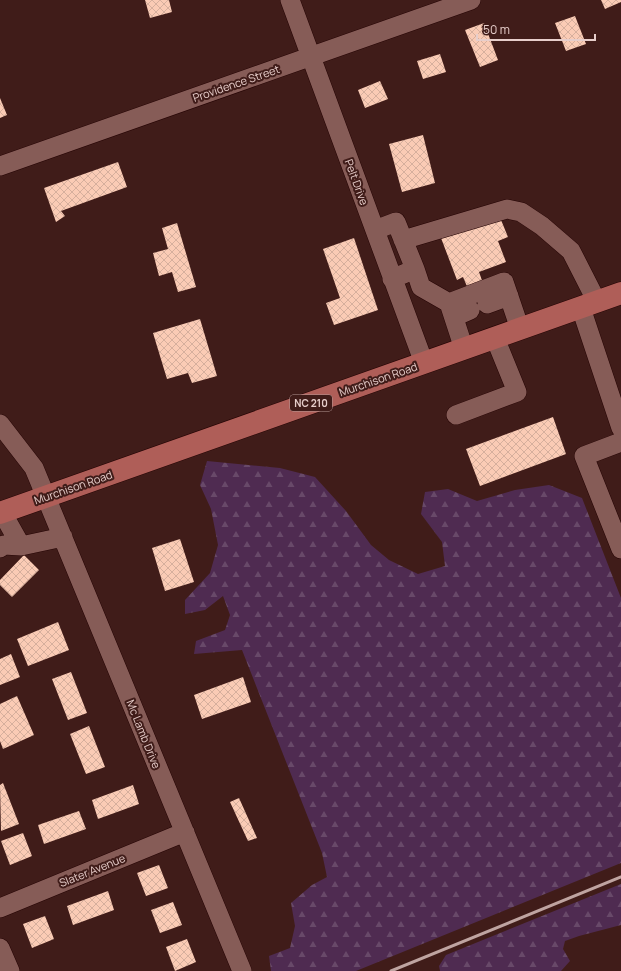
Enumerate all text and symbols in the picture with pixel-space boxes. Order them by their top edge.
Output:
scale bar [477,16,595,42]
text: 50 m [483,21,510,38]
street label: Providence Street [190,61,282,105]
street label: Pelt Drive [342,157,372,208]
street label: Murchison Road [337,359,419,399]
road number: NC 210 [290,395,332,411]
street label: Murchison Road [32,467,114,507]
street label: Mc Lamb Drive [123,697,165,771]
street label: Slater Avenue [57,850,128,890]

